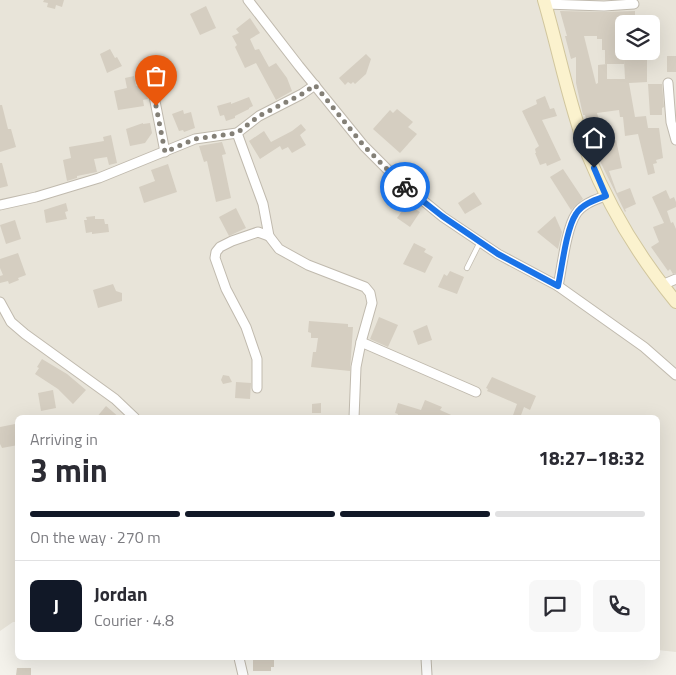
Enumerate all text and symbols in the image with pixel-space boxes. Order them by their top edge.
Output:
map controls [615,15,660,60]
button: layers [615,15,660,60]
pin [135,55,177,106]
icon: bag [142,62,170,90]
pin [573,117,615,168]
icon: home [580,124,608,152]
courier [380,162,430,212]
icon: bike [391,173,419,201]
text: Arriving in [30,427,98,451]
text: 18:27–18:32 [538,443,645,472]
text: 3 min [30,446,108,494]
text: On the way · 270 m [30,525,161,549]
text: Jordan [94,579,147,608]
button: chat [529,580,581,632]
button: phone [593,580,645,632]
text: J [53,591,59,620]
text: Courier · 4.8 [94,608,174,632]

